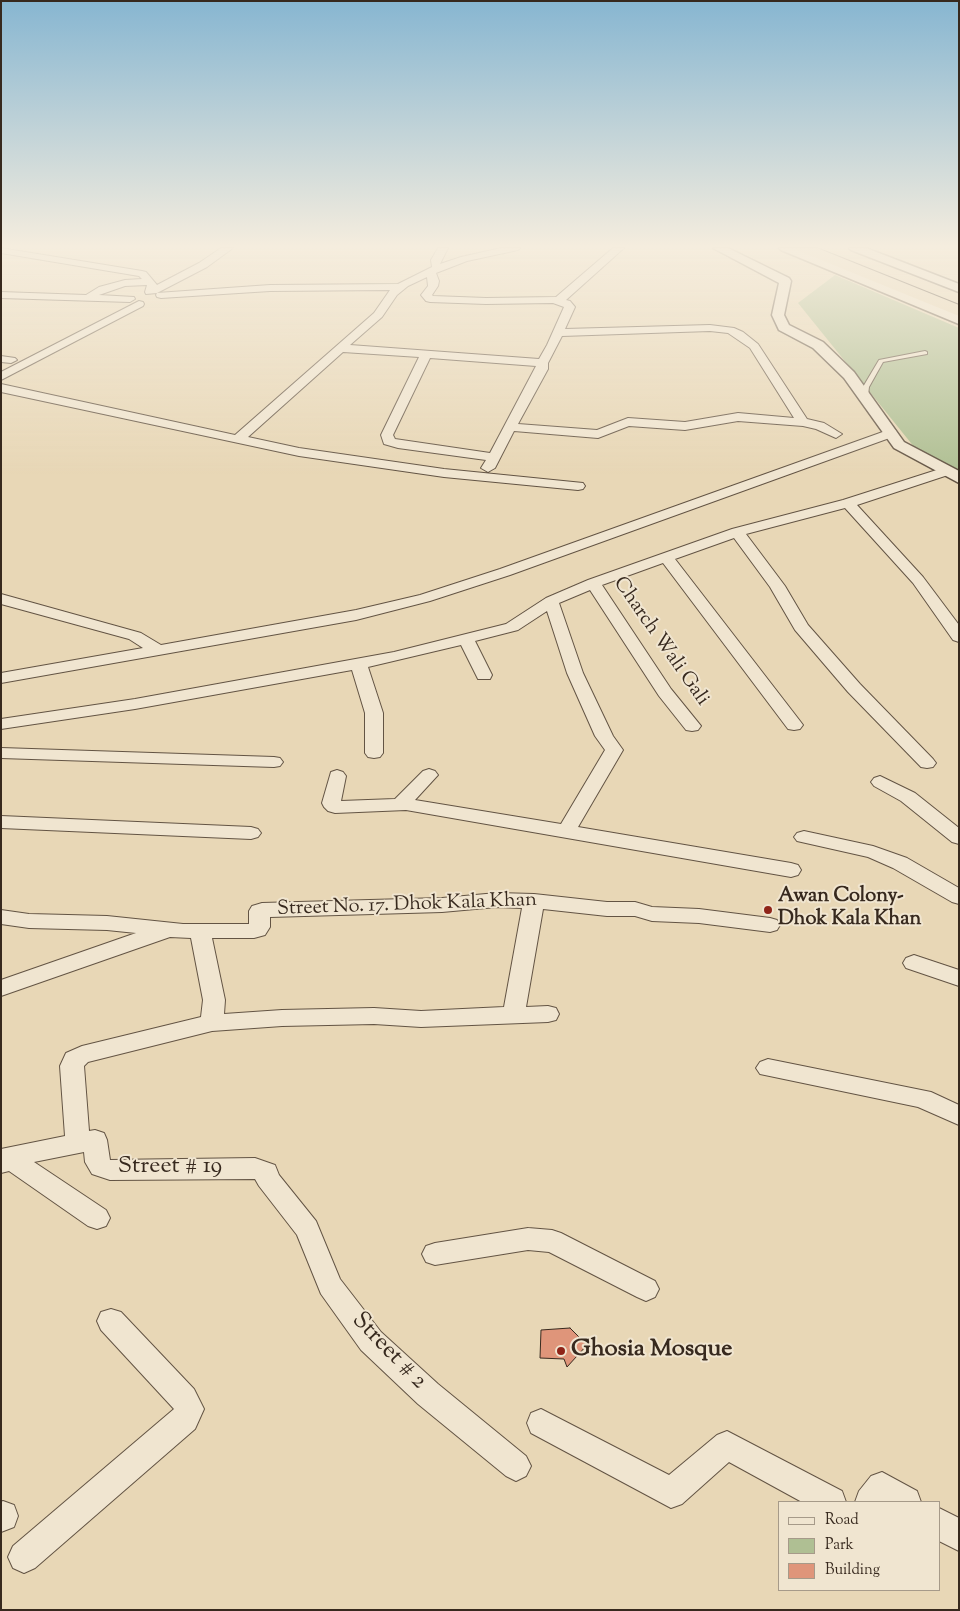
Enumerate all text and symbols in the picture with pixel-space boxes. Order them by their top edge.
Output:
street label: Charch Wali Gali [607,573,713,711]
place label: Awan Colony- Dhok Kala Khan [778,886,921,933]
street label: Street No. 17. Dhok Kala Khan [277,889,537,923]
marker: Awan Colony- Dhok Kala Khan [762,904,774,916]
street label: Street # 19 [118,1154,222,1182]
street label: Street # 2 [344,1307,432,1397]
place label: Ghosia Mosque [571,1337,732,1365]
marker: Ghosia Mosque [555,1345,567,1357]
legend [778,1501,940,1591]
text: Road [825,1510,859,1531]
text: Park [825,1535,854,1556]
text: Building [825,1560,880,1581]

